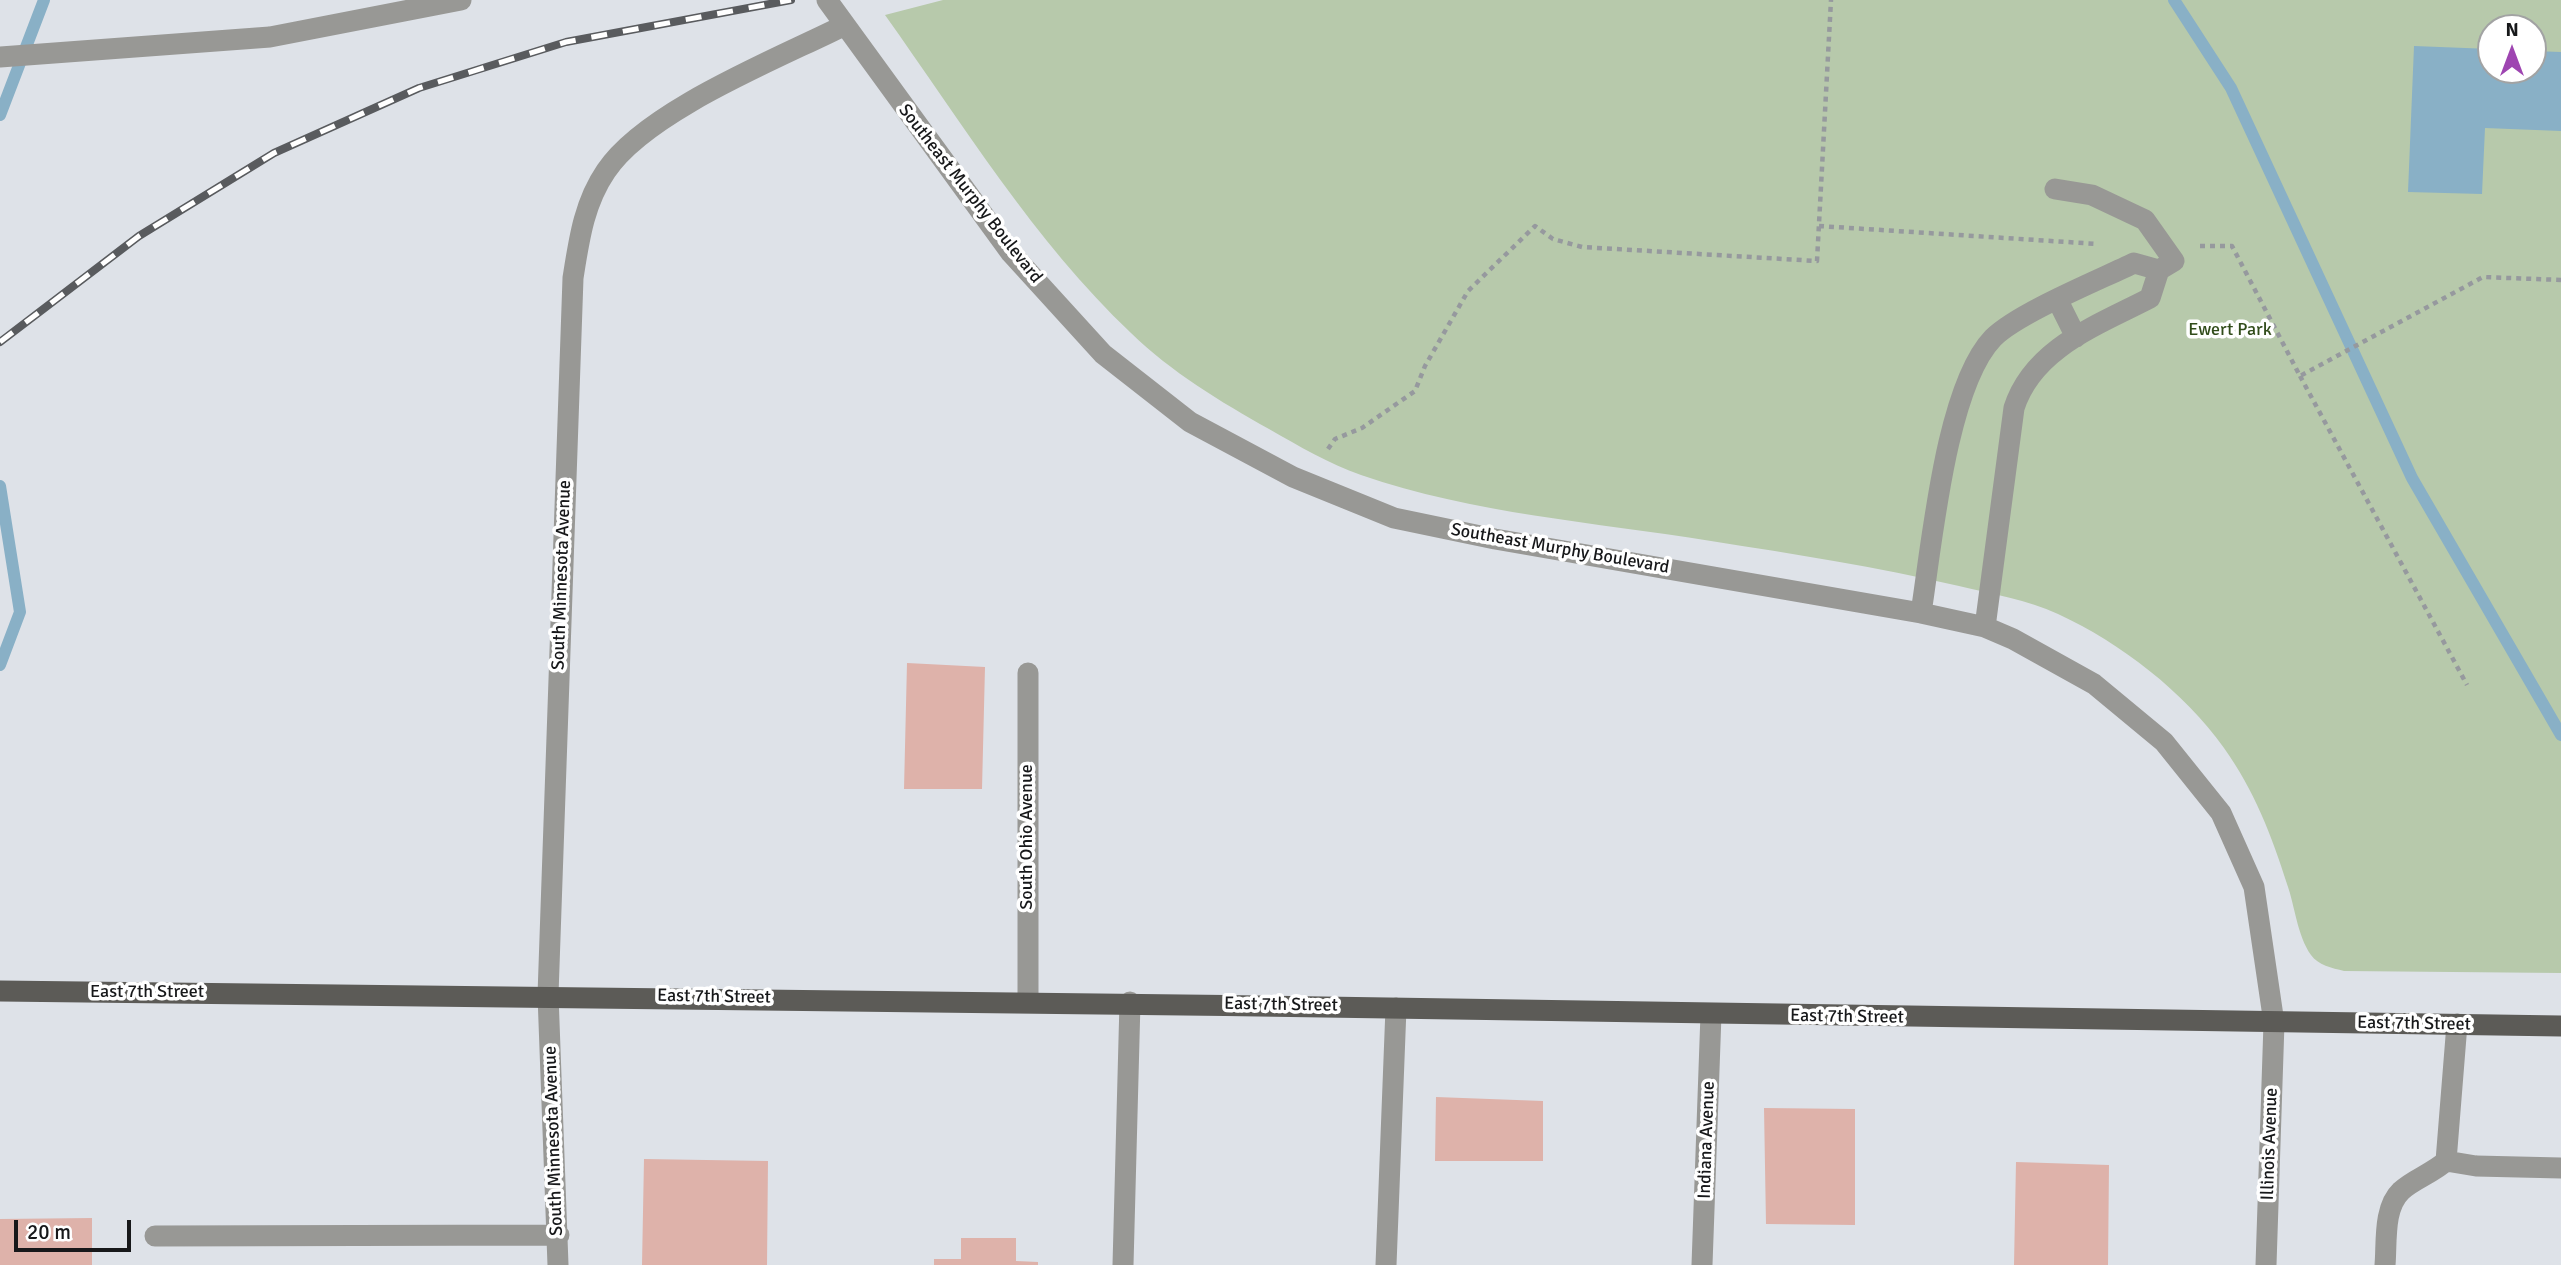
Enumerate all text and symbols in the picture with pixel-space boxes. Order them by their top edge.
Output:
north arrow [2477,14,2547,84]
text: N [2505,18,2519,42]
street label: Southeast Murphy Boulevard [893,100,1047,288]
park label: Ewert Park [2188,319,2272,341]
street label: South Minnesota Avenue [548,480,576,670]
street label: Southeast Murphy Boulevard [1449,519,1671,579]
street label: South Ohio Avenue [1016,764,1038,910]
street label: East 7th Street [90,981,204,1003]
street label: East 7th Street [657,985,771,1009]
street label: East 7th Street [1224,993,1338,1017]
street label: East 7th Street [1790,1005,1904,1029]
street label: East 7th Street [2357,1012,2471,1036]
street label: South Minnesota Avenue [540,1046,568,1236]
street label: Indiana Avenue [1694,1081,1720,1199]
street label: Illinois Avenue [2257,1087,2283,1201]
scale bar [18,1206,135,1250]
text: 20 m [27,1219,71,1245]

